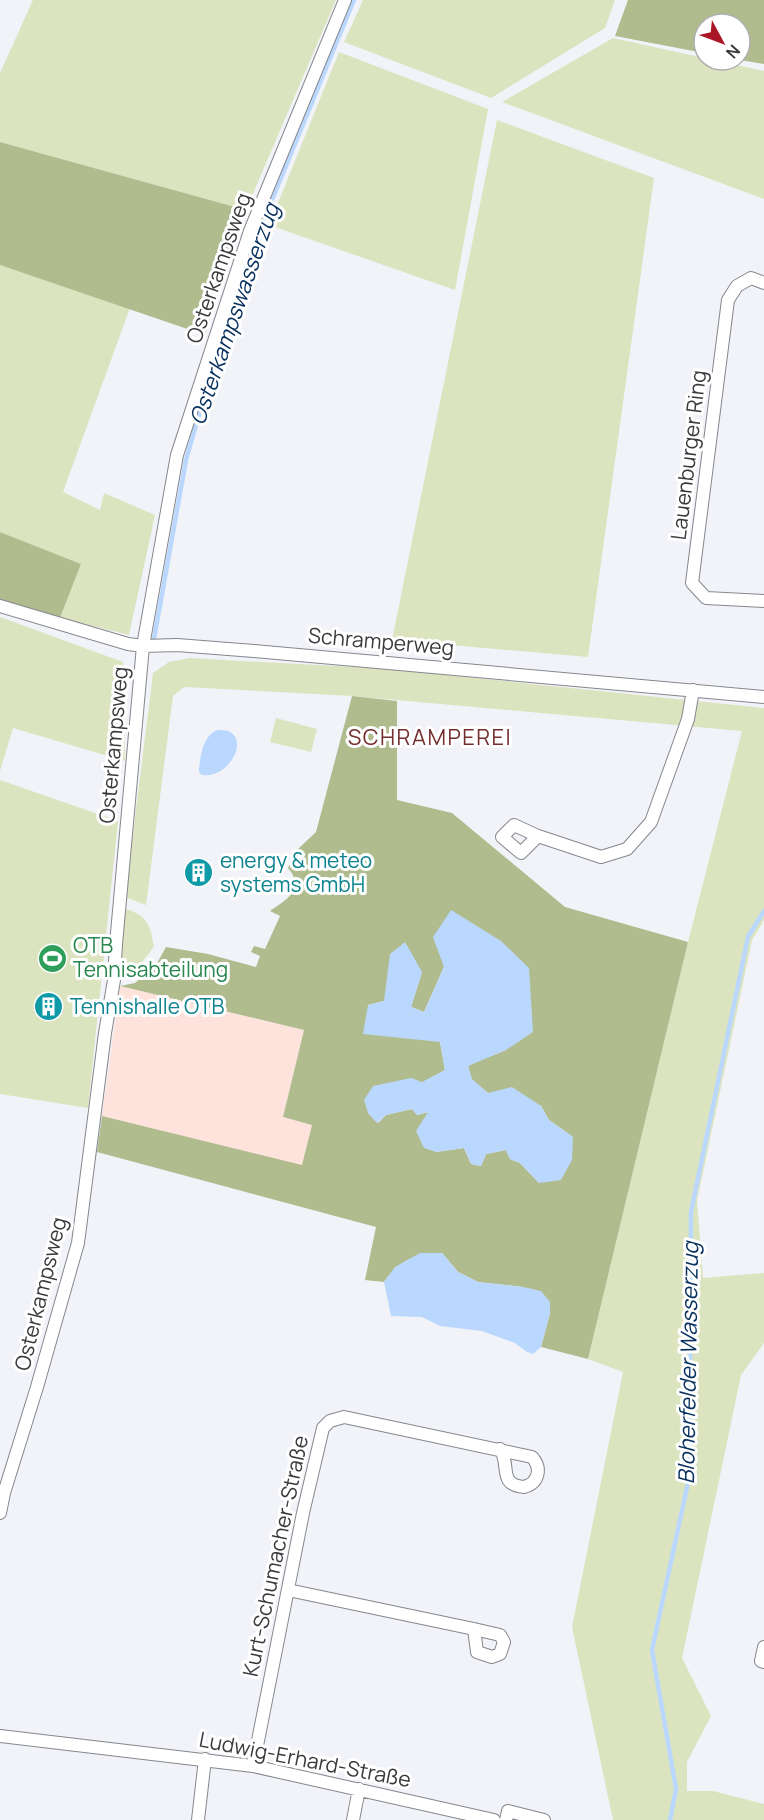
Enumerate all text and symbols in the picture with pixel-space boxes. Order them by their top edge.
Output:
north arrow [692,12,752,72]
text: N [721,40,745,63]
street label: Osterkampsweg [179,189,257,347]
water label: Osterkampswasserzug [182,197,287,429]
street label: Lauenburger Ring [664,368,712,541]
street label: Schramperweg [307,621,455,661]
street label: Osterkampsweg [92,665,134,824]
district label: SCHRAMPEREI [348,722,512,752]
place label: energy & meteo systems GmbH [220,846,372,898]
building icon: energy & meteo systems GmbH [183,857,215,889]
place label: OTB Tennisabteilung [73,931,228,983]
sports icon: OTB Tennisabteilung [36,942,68,974]
building icon: Tennishalle OTB [33,991,65,1023]
place label: Tennishalle OTB [70,992,224,1020]
street label: Osterkampsweg [7,1214,73,1373]
water label: Bloherfelder Wasserzug [671,1240,705,1485]
street label: Kurt-Schumacher-Straße [236,1433,314,1679]
street label: Ludwig-Erhard-Straße [197,1725,414,1793]

